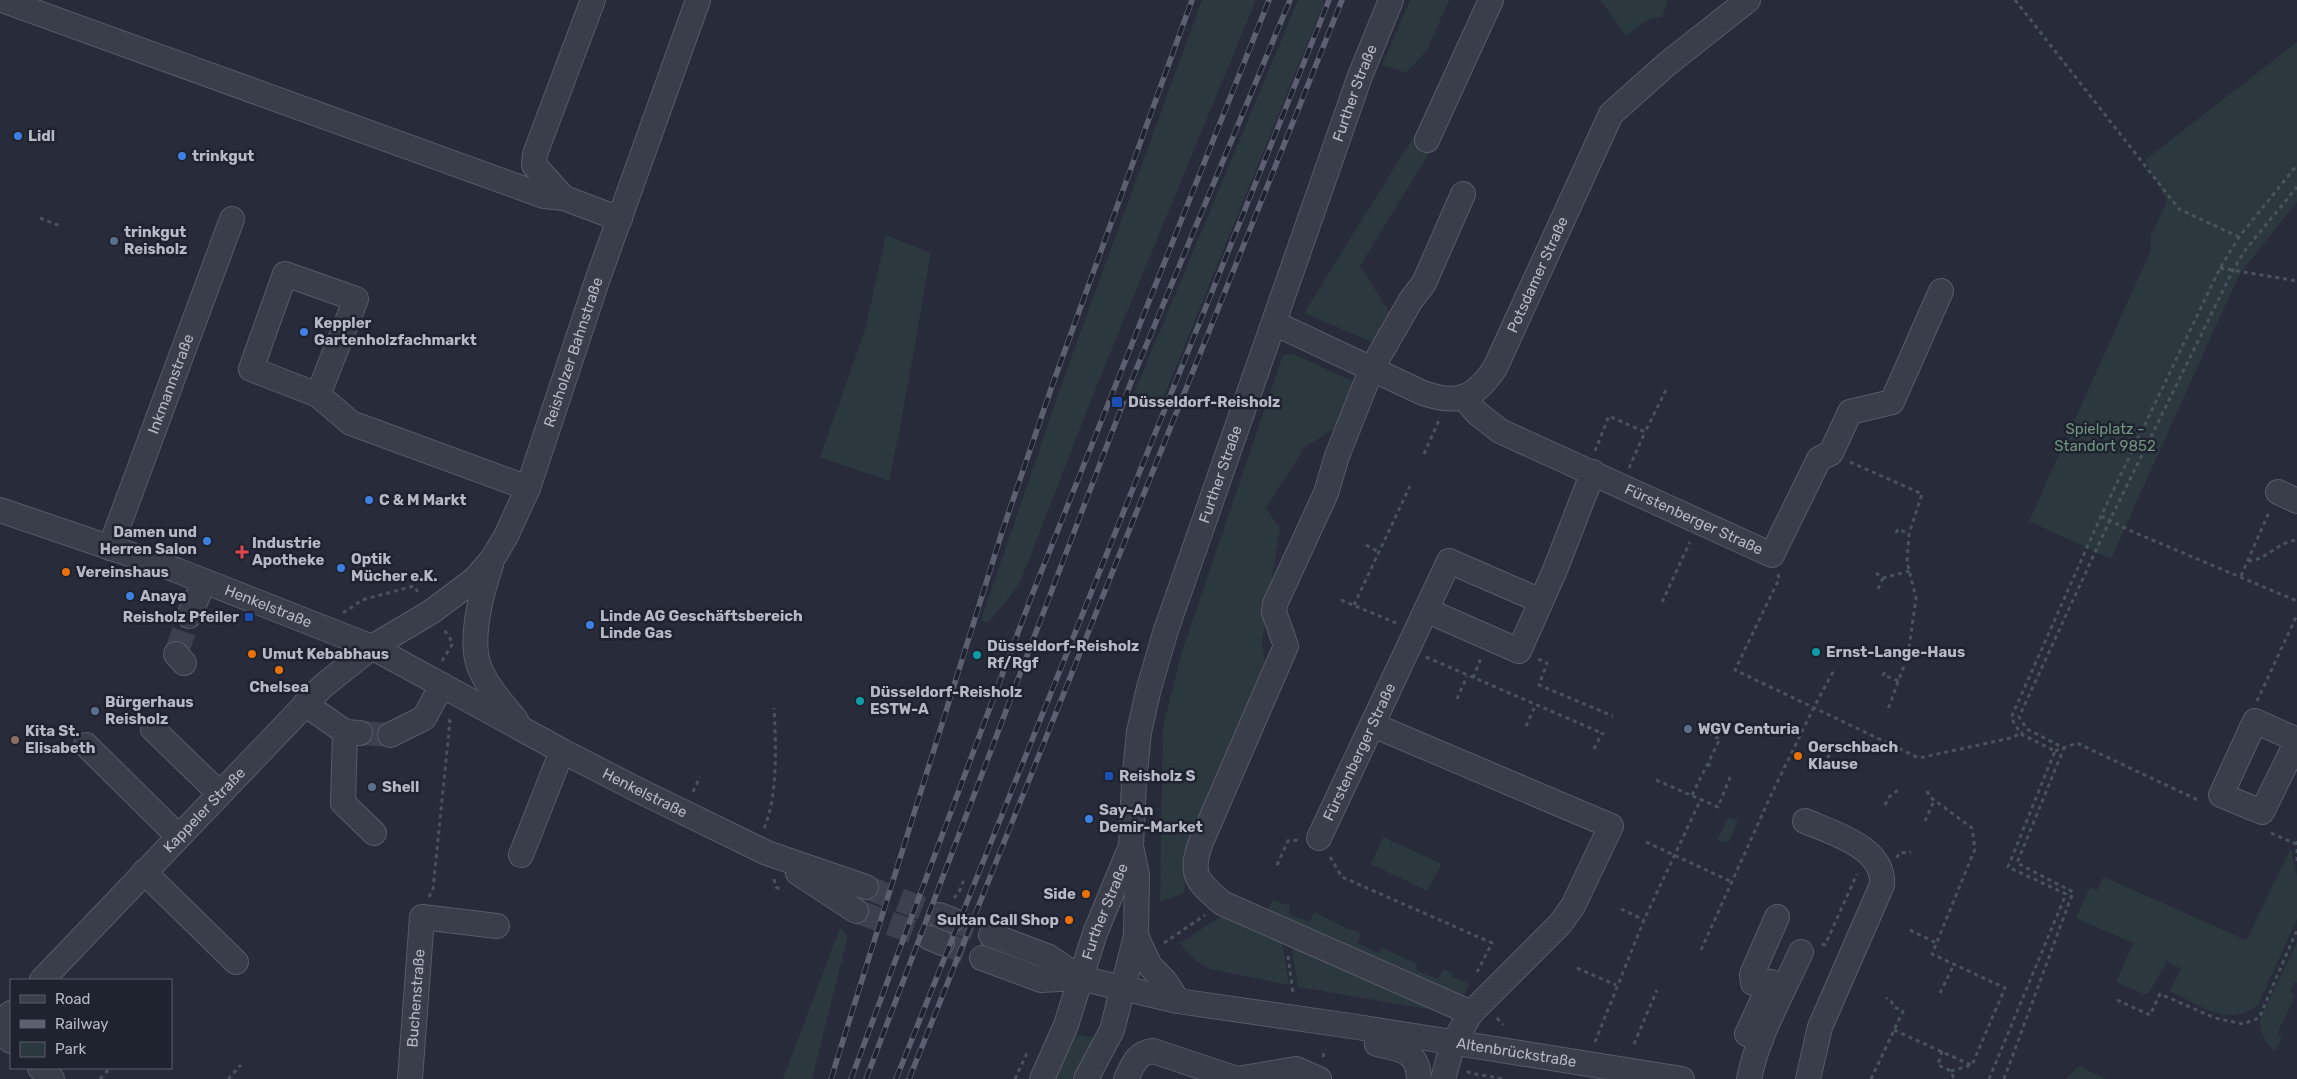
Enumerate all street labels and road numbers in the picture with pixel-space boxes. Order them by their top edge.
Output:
street label: Further Straße [1329,42,1381,144]
street label: Potsdamer Straße [1503,214,1572,336]
street label: Reisholzer Bahnstraße [540,275,607,430]
street label: Inkmannstraße [144,331,198,436]
street label: Further Straße [1195,423,1246,525]
street label: Fürstenberger Straße [1622,480,1766,559]
street label: Henkelstraße [222,581,314,631]
street label: Fürstenberger Straße [1319,680,1399,824]
street label: Kappeler Straße [160,764,249,856]
street label: Henkelstraße [599,764,690,822]
street label: Further Straße [1078,861,1132,962]
street label: Buchenstraße [403,948,429,1048]
street label: Altenbrückstraße [1455,1034,1578,1071]

